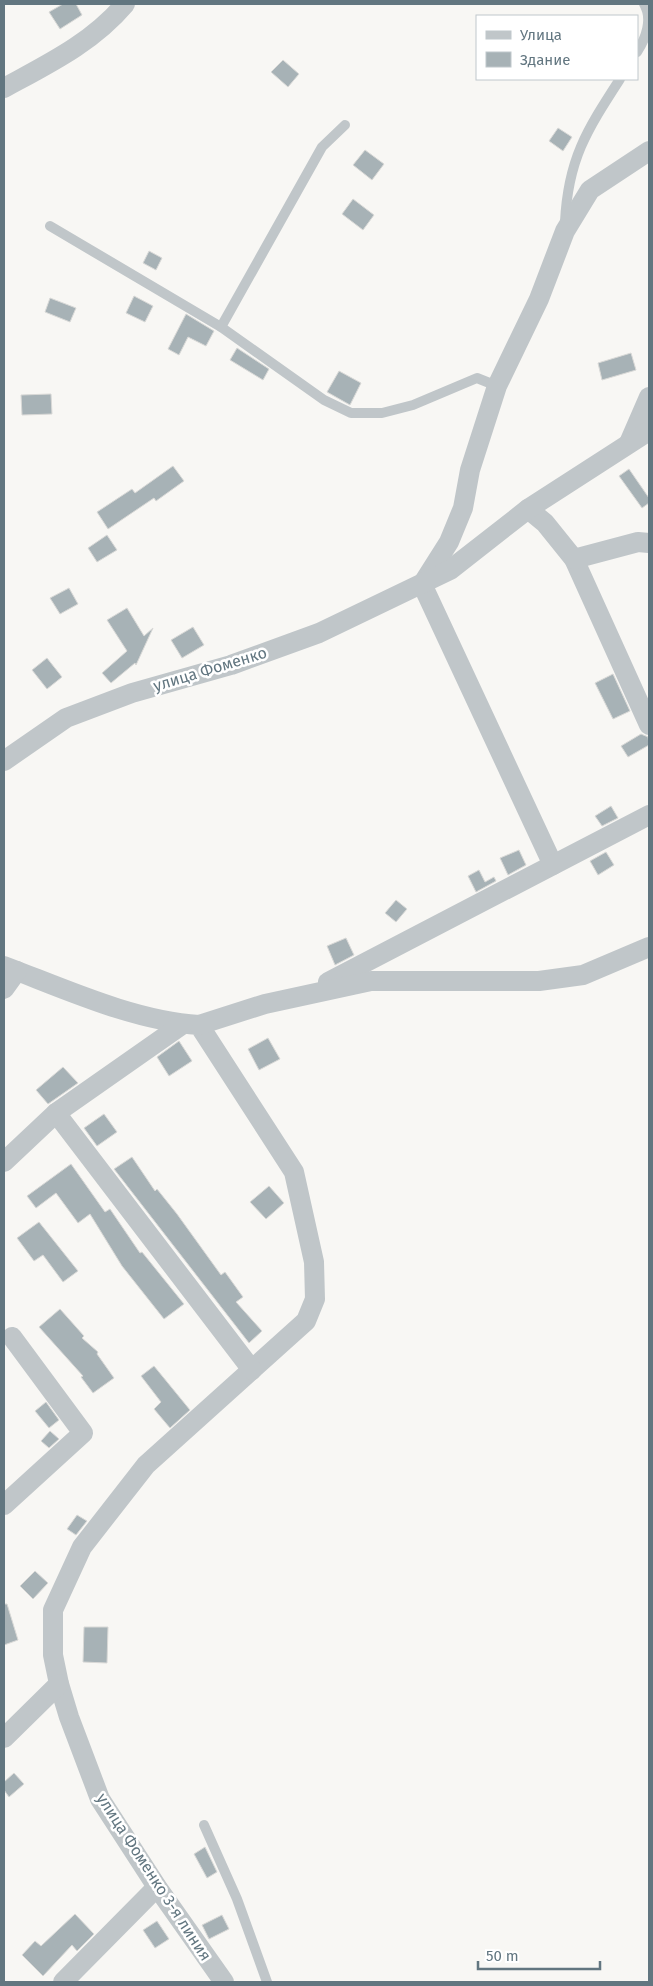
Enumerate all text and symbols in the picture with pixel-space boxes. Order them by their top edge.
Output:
legend [476,15,638,80]
text: Улица [520,26,562,44]
text: Здание [520,51,570,69]
street label: улица Фоменко [151,643,269,695]
street label: улица Фоменко 3-я линия [93,1790,215,1964]
scale bar [478,1938,600,1970]
text: 50 m [486,1947,519,1965]

